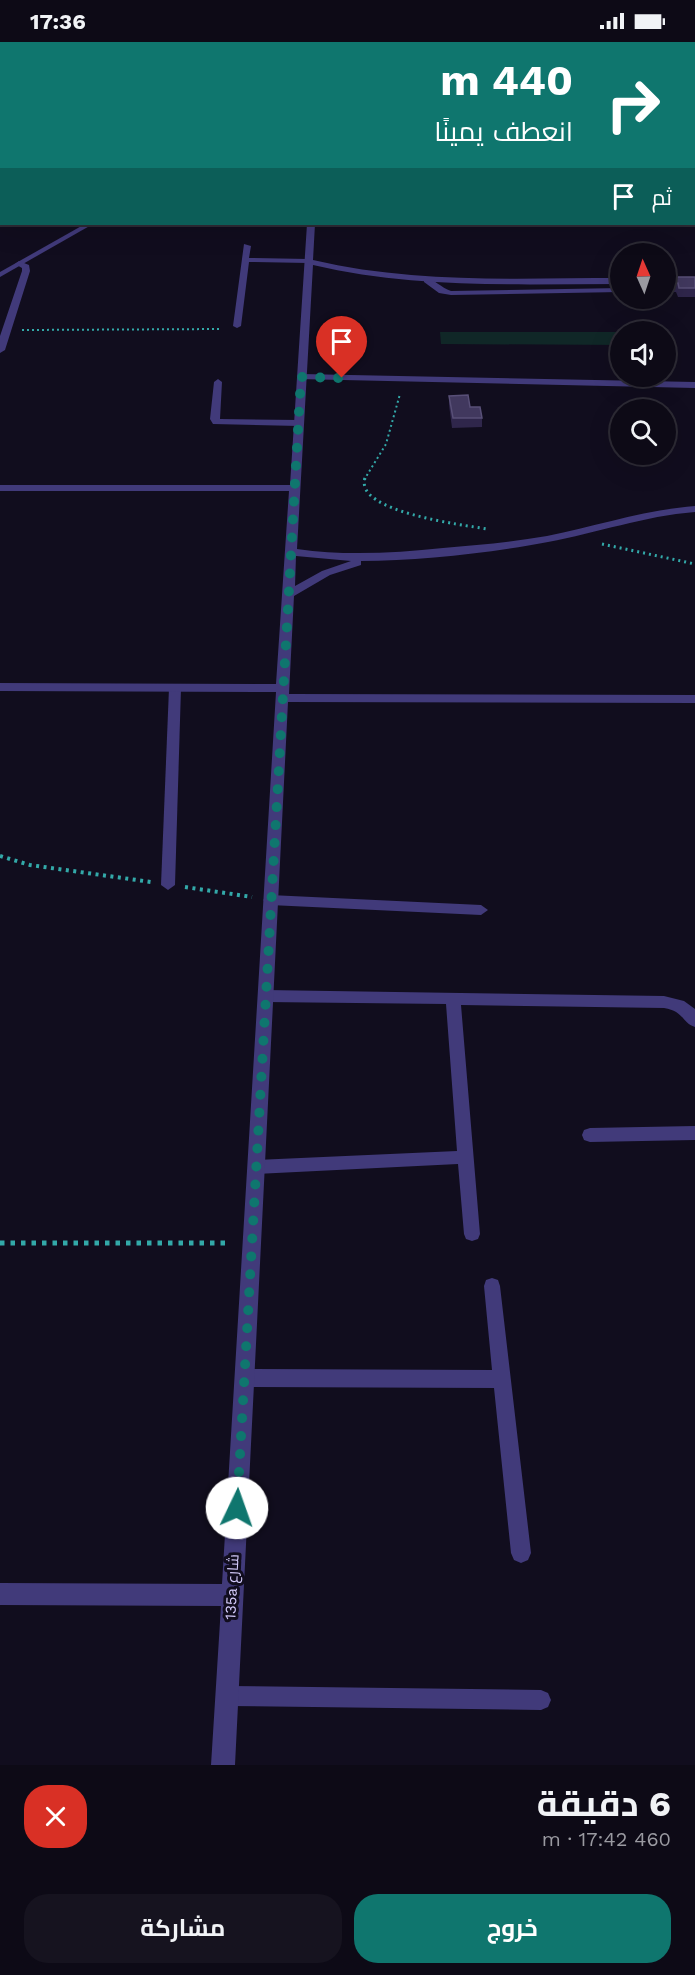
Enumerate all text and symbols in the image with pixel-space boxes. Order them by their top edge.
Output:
text: 17:36 [30,9,86,34]
text: 440 m [440,56,573,105]
icon: right [594,66,672,144]
text: انعطف يمينًا [434,116,573,148]
icon: arrive [607,180,640,213]
text: ثم [652,185,672,210]
north arrow [610,243,676,309]
map controls [610,243,676,465]
pin [316,316,367,378]
button: sound [610,321,676,387]
icon: arrive [325,325,358,358]
button: search [610,399,676,465]
position arrow [205,1476,269,1540]
street label: 135a شارع [221,1554,245,1620]
text: 6 دقيقة [537,1783,671,1825]
button: close [24,1785,87,1848]
text: 460 m · 17:42 [542,1827,671,1851]
button: مشاركة [24,1894,342,1963]
button: خروج [354,1894,671,1963]

